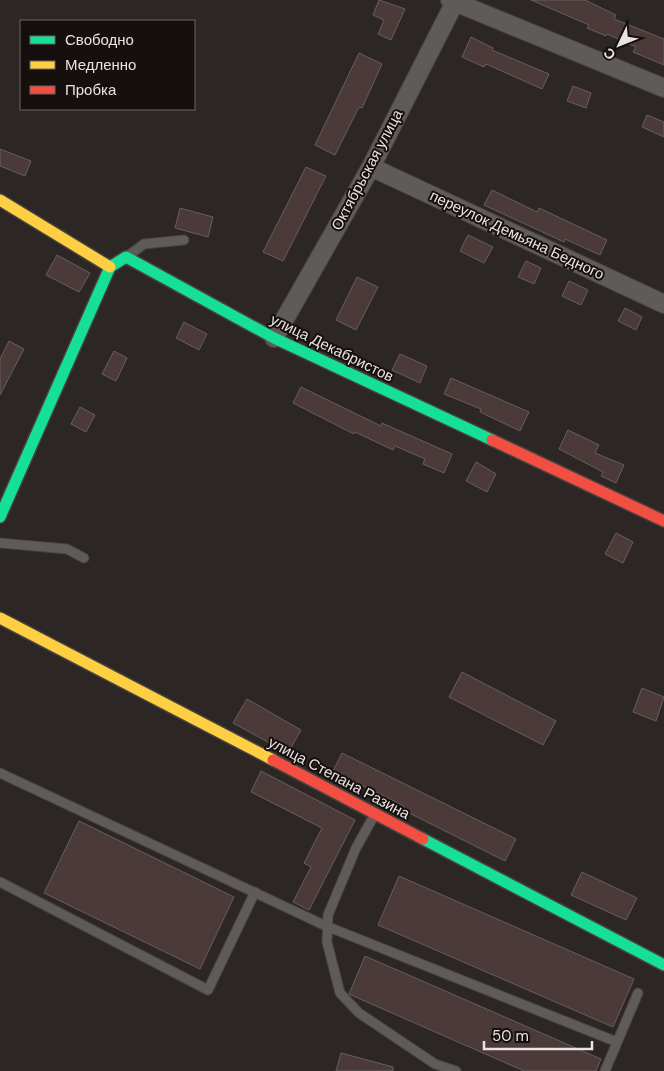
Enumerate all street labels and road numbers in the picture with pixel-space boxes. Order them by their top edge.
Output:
street label: Октябрьская улица [327,105,408,234]
street label: переулок Демьяна Бедного [427,186,607,284]
street label: улица Декабристов [267,309,397,387]
street label: улица Степана Разина [265,732,414,824]

